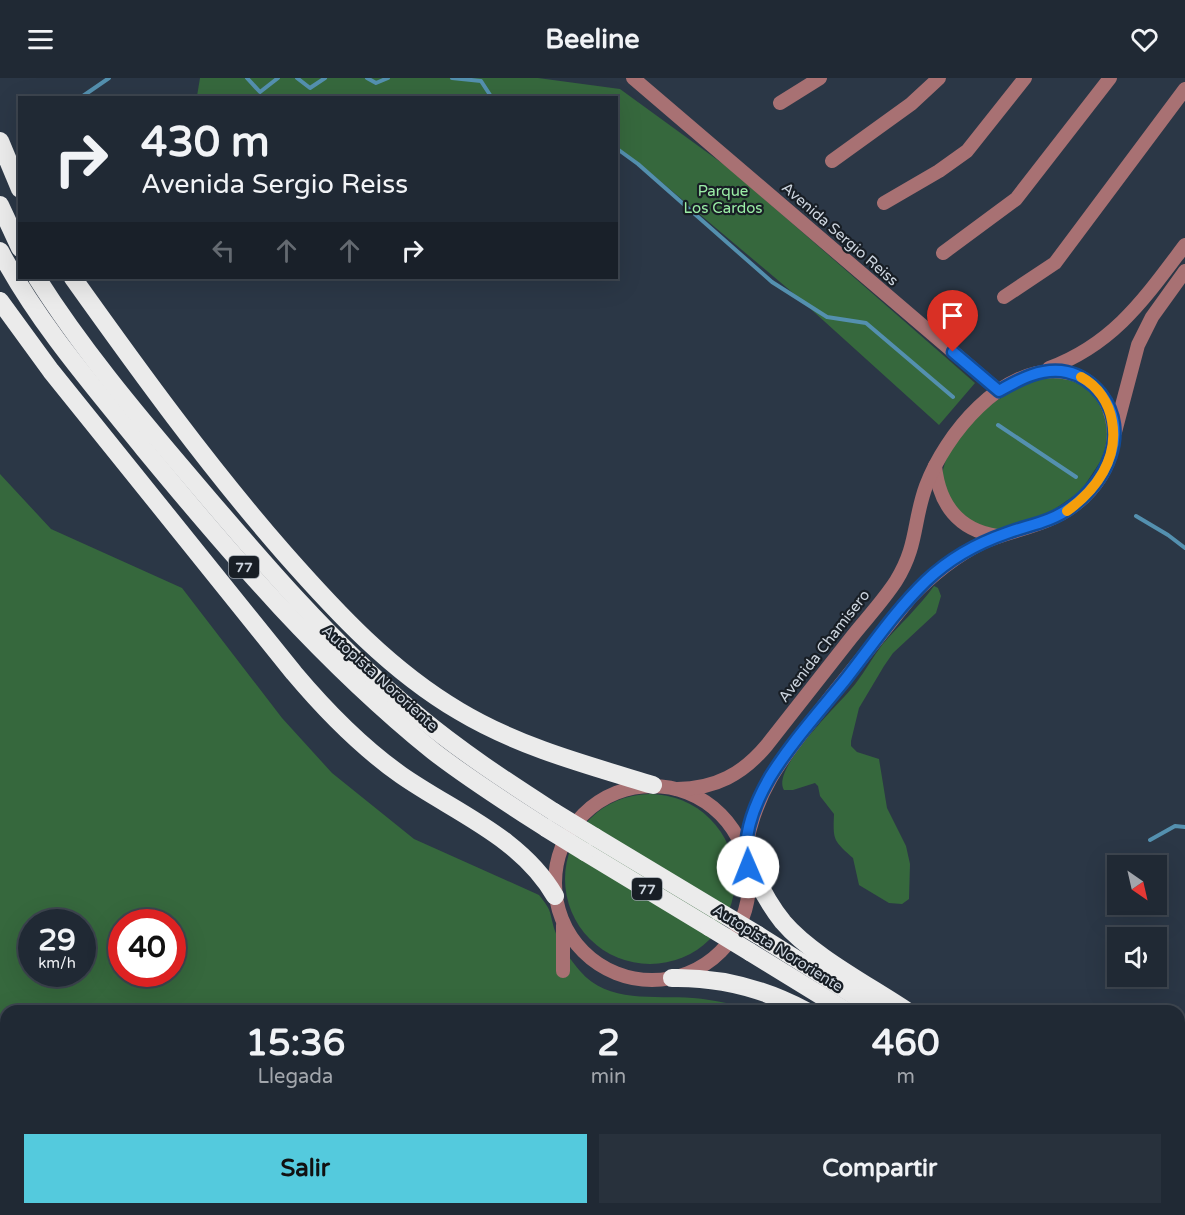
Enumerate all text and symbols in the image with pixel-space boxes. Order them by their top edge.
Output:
icon: menu [24,23,57,56]
text: Beeline [545,23,640,56]
icon: heart [1128,23,1161,56]
text: 430 m [141,117,270,168]
icon: right [42,120,120,198]
text: Avenida Sergio Reiss [141,168,408,201]
street label: Avenida Sergio Reiss [778,179,902,289]
park label: Parque Los Cardos [683,182,763,217]
icon: left [207,234,240,267]
icon: ahead [270,234,303,267]
icon: ahead [333,234,366,267]
icon: right [396,234,429,267]
pin [927,290,978,352]
icon: arrive [936,299,969,332]
road number: 77 [229,556,259,578]
street label: Avenida Chamisero [775,586,873,706]
street label: Autopista Nororiente [318,621,442,735]
position arrow [716,835,780,899]
north arrow [1107,855,1167,915]
map controls [1107,855,1167,987]
road number: 77 [632,878,662,900]
street label: Autopista Nororiente [710,901,846,995]
speed limit sign: 40 [108,909,186,987]
text: 29 [38,922,76,959]
button: sound [1107,927,1167,987]
text: km/h [38,954,76,972]
text: 15:36 [245,1022,345,1065]
text: 2 [597,1022,620,1065]
text: 460 [872,1022,940,1065]
text: Llegada [258,1065,333,1089]
text: min [591,1065,626,1089]
text: m [896,1065,915,1089]
button: Salir [24,1134,587,1203]
button: Compartir [599,1134,1161,1203]

